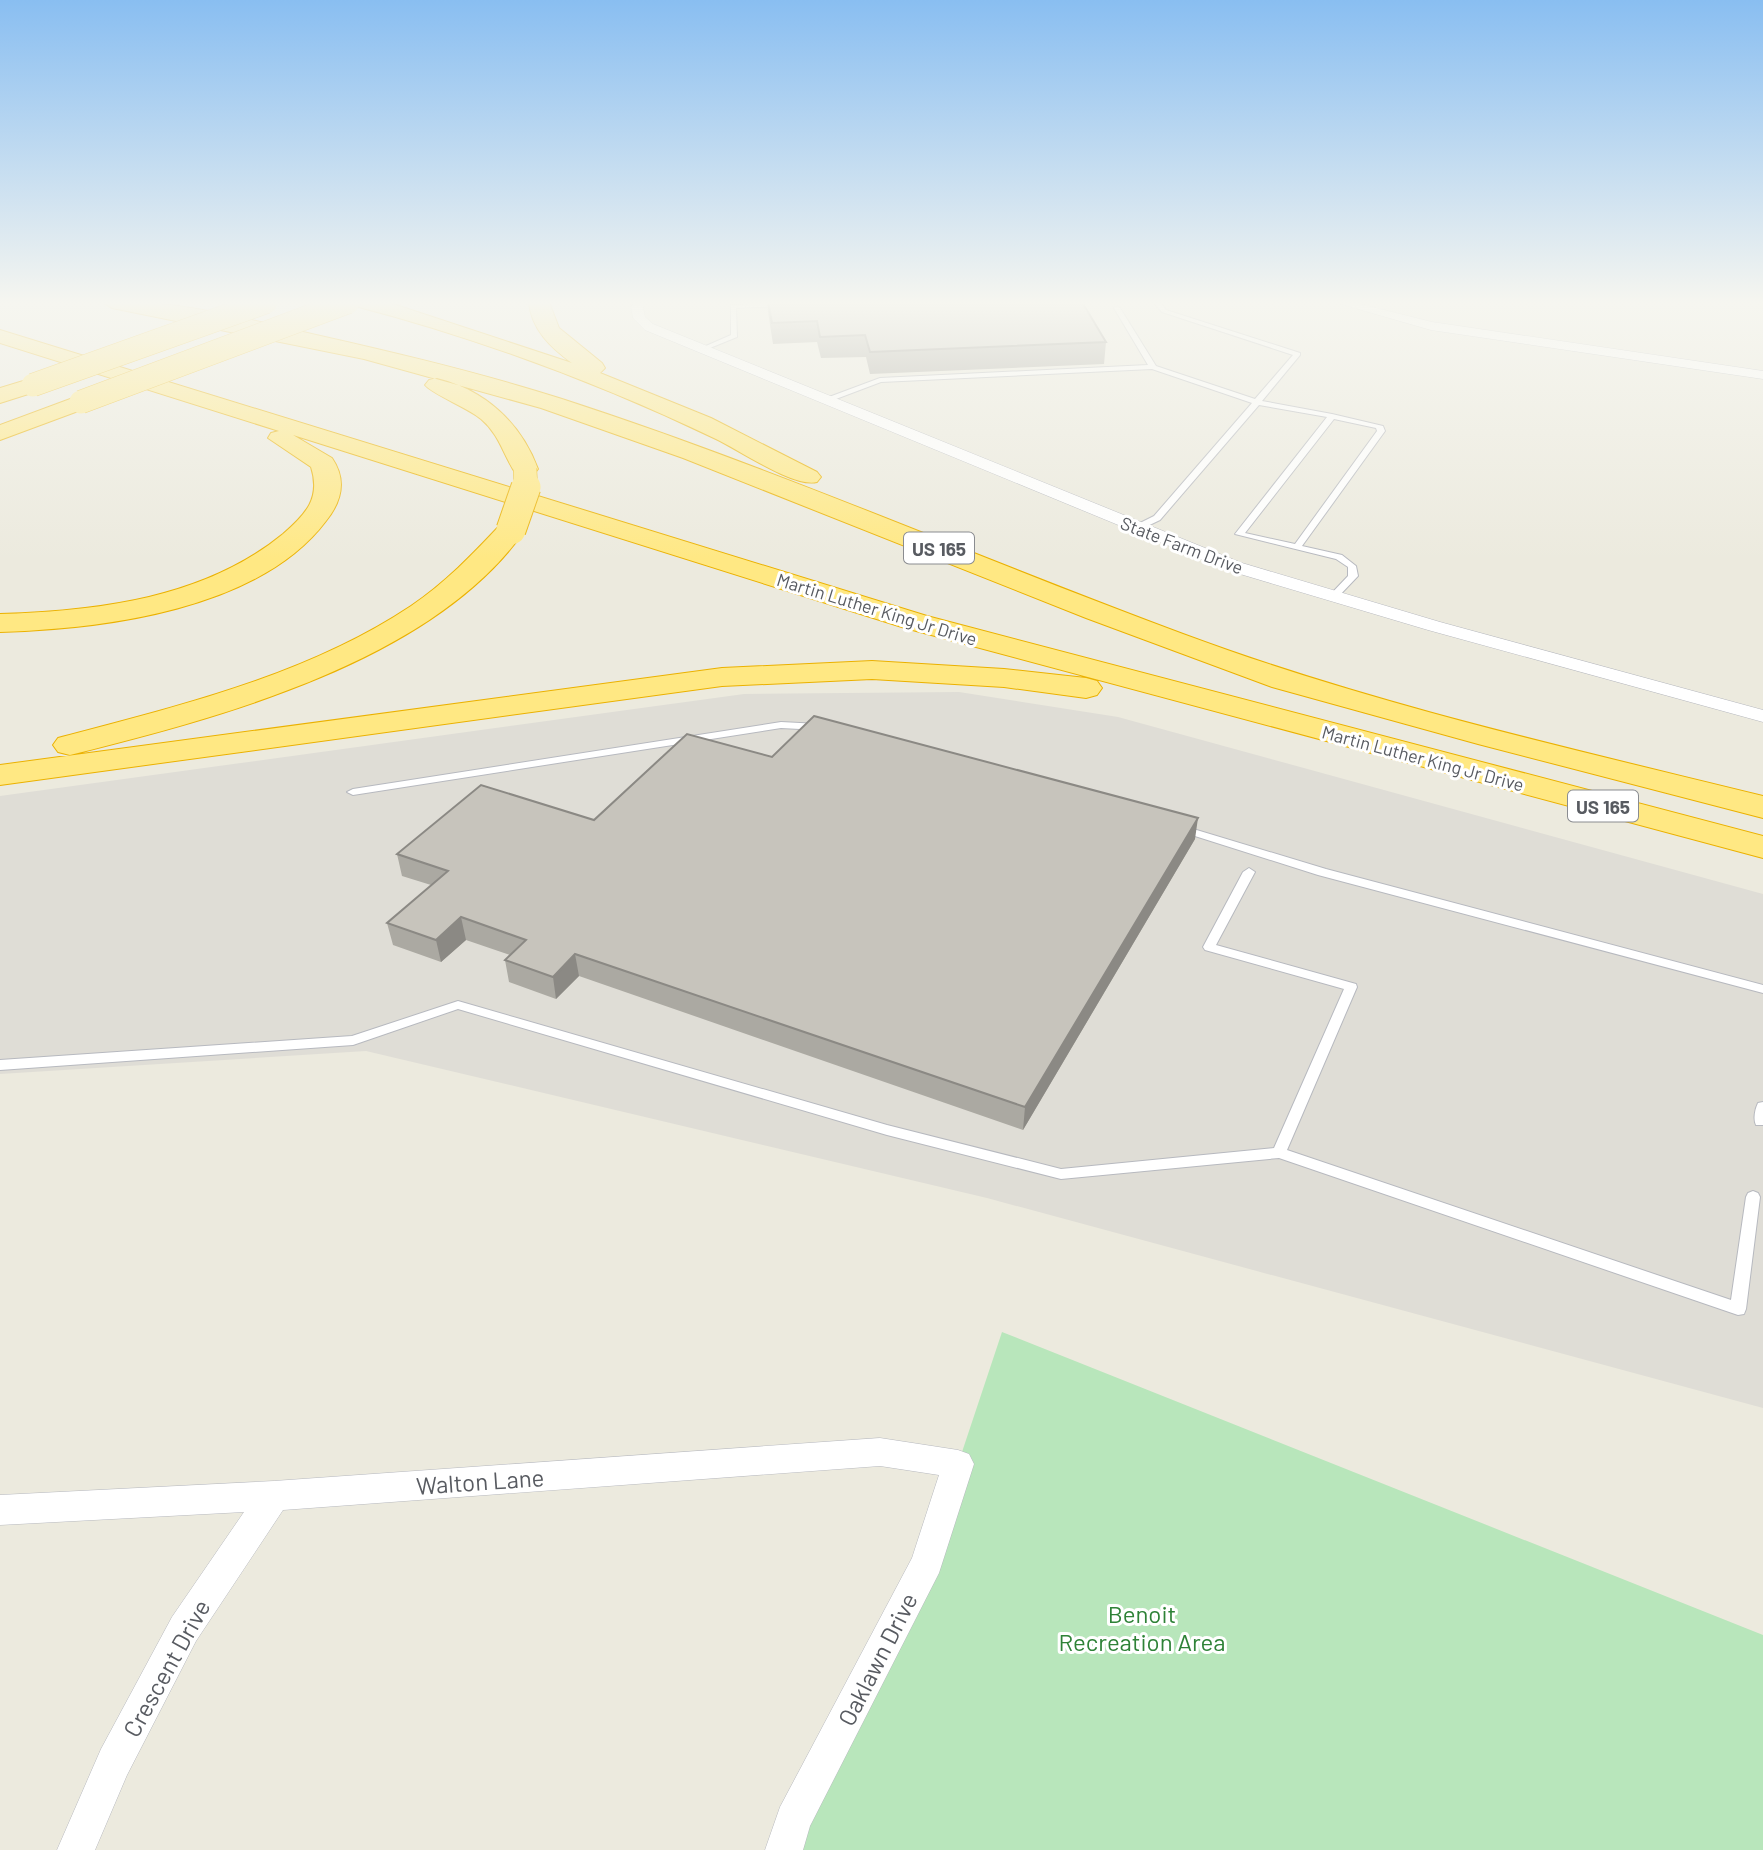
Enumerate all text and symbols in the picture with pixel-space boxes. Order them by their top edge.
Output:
street label: State Farm Drive [1118,511,1246,579]
road number: US 165 [904,533,974,564]
street label: Martin Luther King Jr Drive [774,568,980,650]
street label: Martin Luther King Jr Drive [1320,720,1526,796]
road number: US 165 [1568,790,1638,821]
street label: Walton Lane [415,1462,545,1500]
street label: Oaklawn Drive [831,1588,923,1730]
street label: Crescent Drive [116,1594,216,1742]
park label: Benoit Recreation Area [1058,1599,1226,1656]

